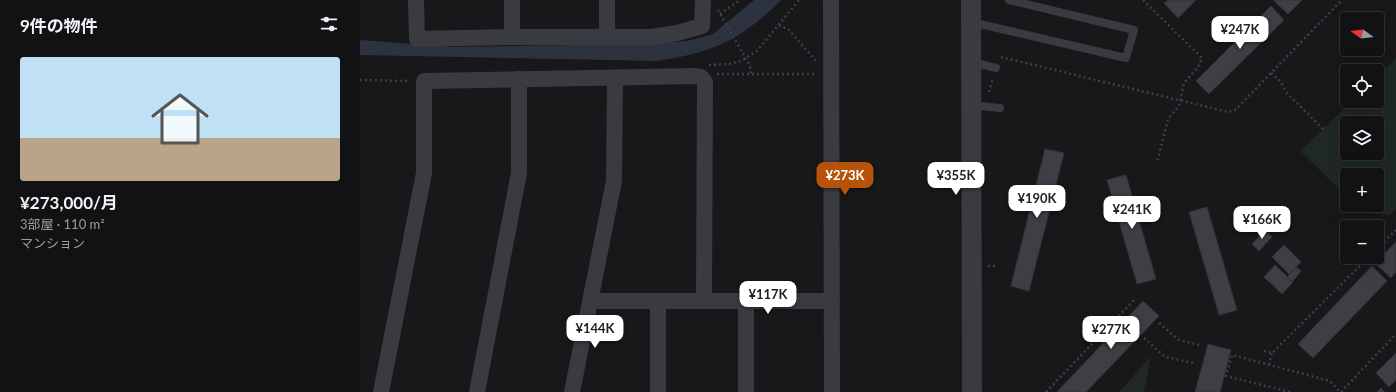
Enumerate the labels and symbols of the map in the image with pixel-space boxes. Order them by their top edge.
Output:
north arrow [1340,12,1384,56]
pin: ¥247K [1212,16,1268,50]
pin: ¥273K [817,162,873,196]
pin: ¥355K [928,162,984,196]
pin: ¥190K [1009,185,1065,219]
pin: ¥241K [1104,196,1160,230]
pin: ¥166K [1234,206,1290,240]
pin: ¥117K [740,281,796,315]
pin: ¥144K [567,315,623,349]
pin: ¥277K [1083,316,1139,350]

